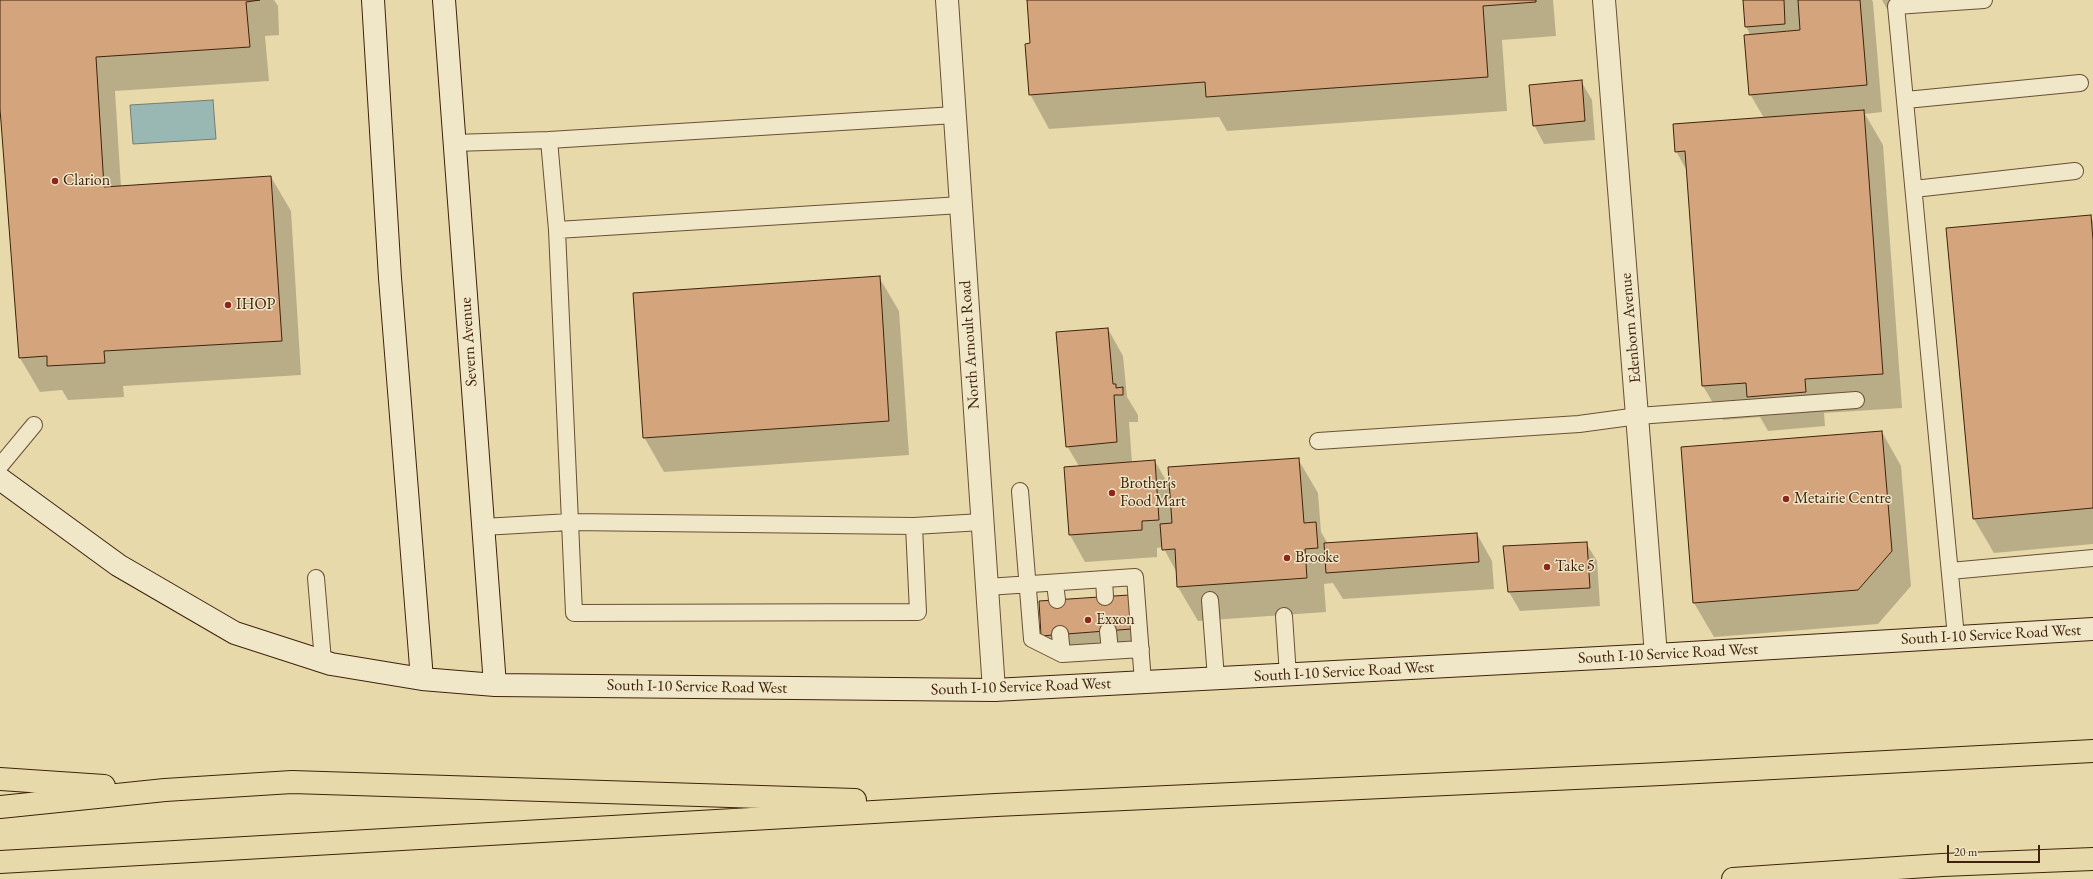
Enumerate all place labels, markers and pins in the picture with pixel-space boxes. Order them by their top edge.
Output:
place label: Clarion [63,171,110,191]
marker: Clarion [50,176,60,186]
place label: IHOP [236,295,275,315]
marker: IHOP [223,300,233,310]
place label: Brother's Food Mart [1120,474,1186,512]
marker: Brother's Food Mart [1107,488,1117,498]
place label: Metairie Centre [1794,489,1891,509]
marker: Metairie Centre [1781,494,1791,504]
place label: Brooke [1295,548,1339,568]
marker: Brooke [1282,553,1292,563]
place label: Take 5 [1555,557,1595,577]
marker: Take 5 [1542,562,1552,572]
place label: Exxon [1096,610,1135,630]
marker: Exxon [1083,615,1093,625]

